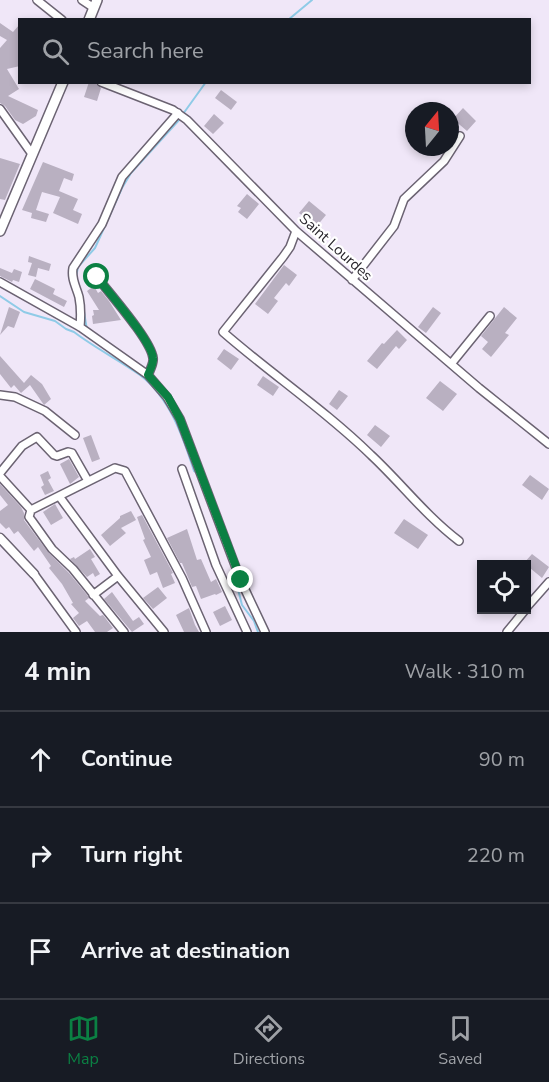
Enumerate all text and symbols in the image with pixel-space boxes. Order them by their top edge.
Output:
search box [18,18,531,84]
icon: search [39,35,72,68]
text: Search here [87,36,204,66]
north arrow [405,102,459,156]
street label: Saint Lourdes [295,209,377,285]
route start [83,263,109,289]
map controls [477,560,531,614]
button: locate [477,560,531,614]
route end [227,566,253,592]
text: 4 min [24,654,91,689]
text: Walk · 310 m [405,658,525,685]
icon: ahead [24,743,57,776]
text: Continue [81,744,172,774]
text: 90 m [479,746,525,773]
icon: right [24,839,57,872]
text: Turn right [81,840,182,870]
text: 220 m [467,842,525,869]
icon: arrive [24,935,57,968]
text: Arrive at destination [81,936,290,966]
tab: Map [67,1012,100,1070]
tab: Directions [233,1012,305,1070]
tab: Saved [438,1012,482,1070]

